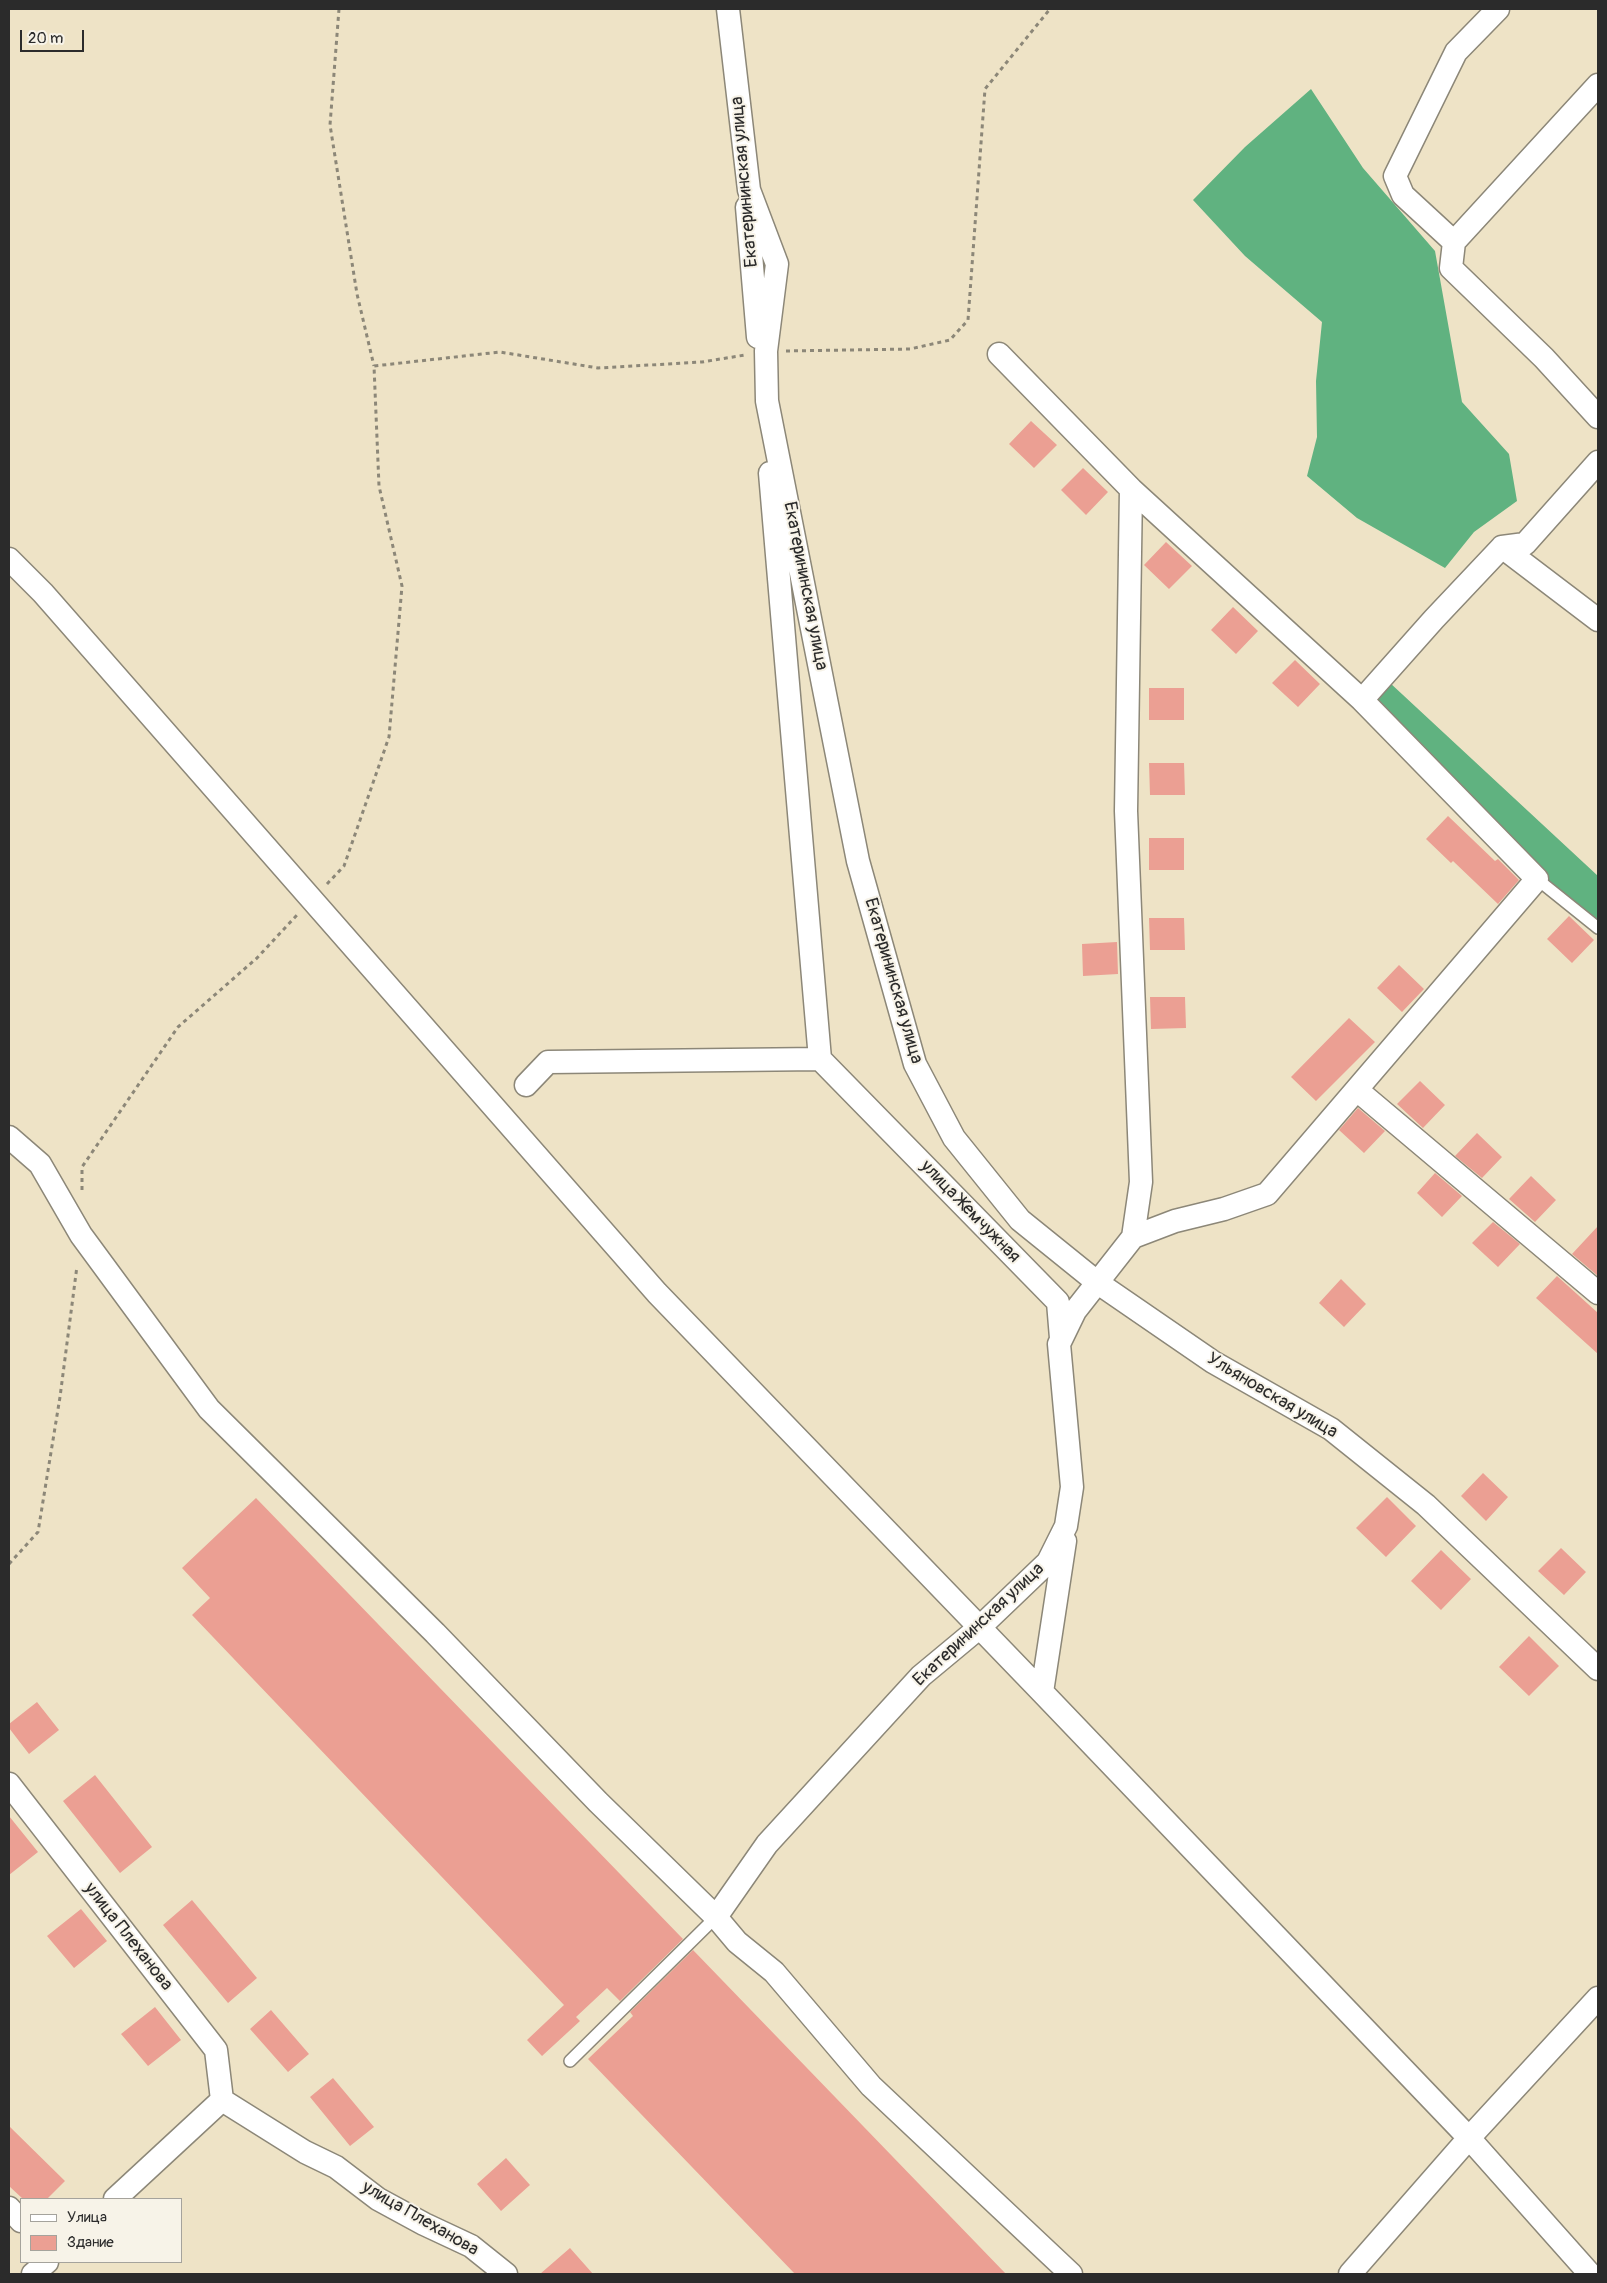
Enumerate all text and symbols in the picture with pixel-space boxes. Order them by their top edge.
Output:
scale bar [22,20,86,52]
text: 20 m [28,29,63,48]
street label: Екатерининская улица [727,96,763,268]
street label: Екатерининская улица [778,500,832,672]
street label: Екатерининская улица [859,896,927,1066]
street label: улица Жемчужная [916,1156,1024,1268]
street label: Ульяновская улица [1203,1349,1341,1443]
street label: Екатерининская улица [909,1559,1049,1691]
street label: улица Плеханова [79,1879,177,1995]
street label: улица Плеханова [358,2177,482,2261]
legend [20,2198,182,2263]
text: Улица [67,2208,107,2227]
text: Здание [67,2233,114,2252]

